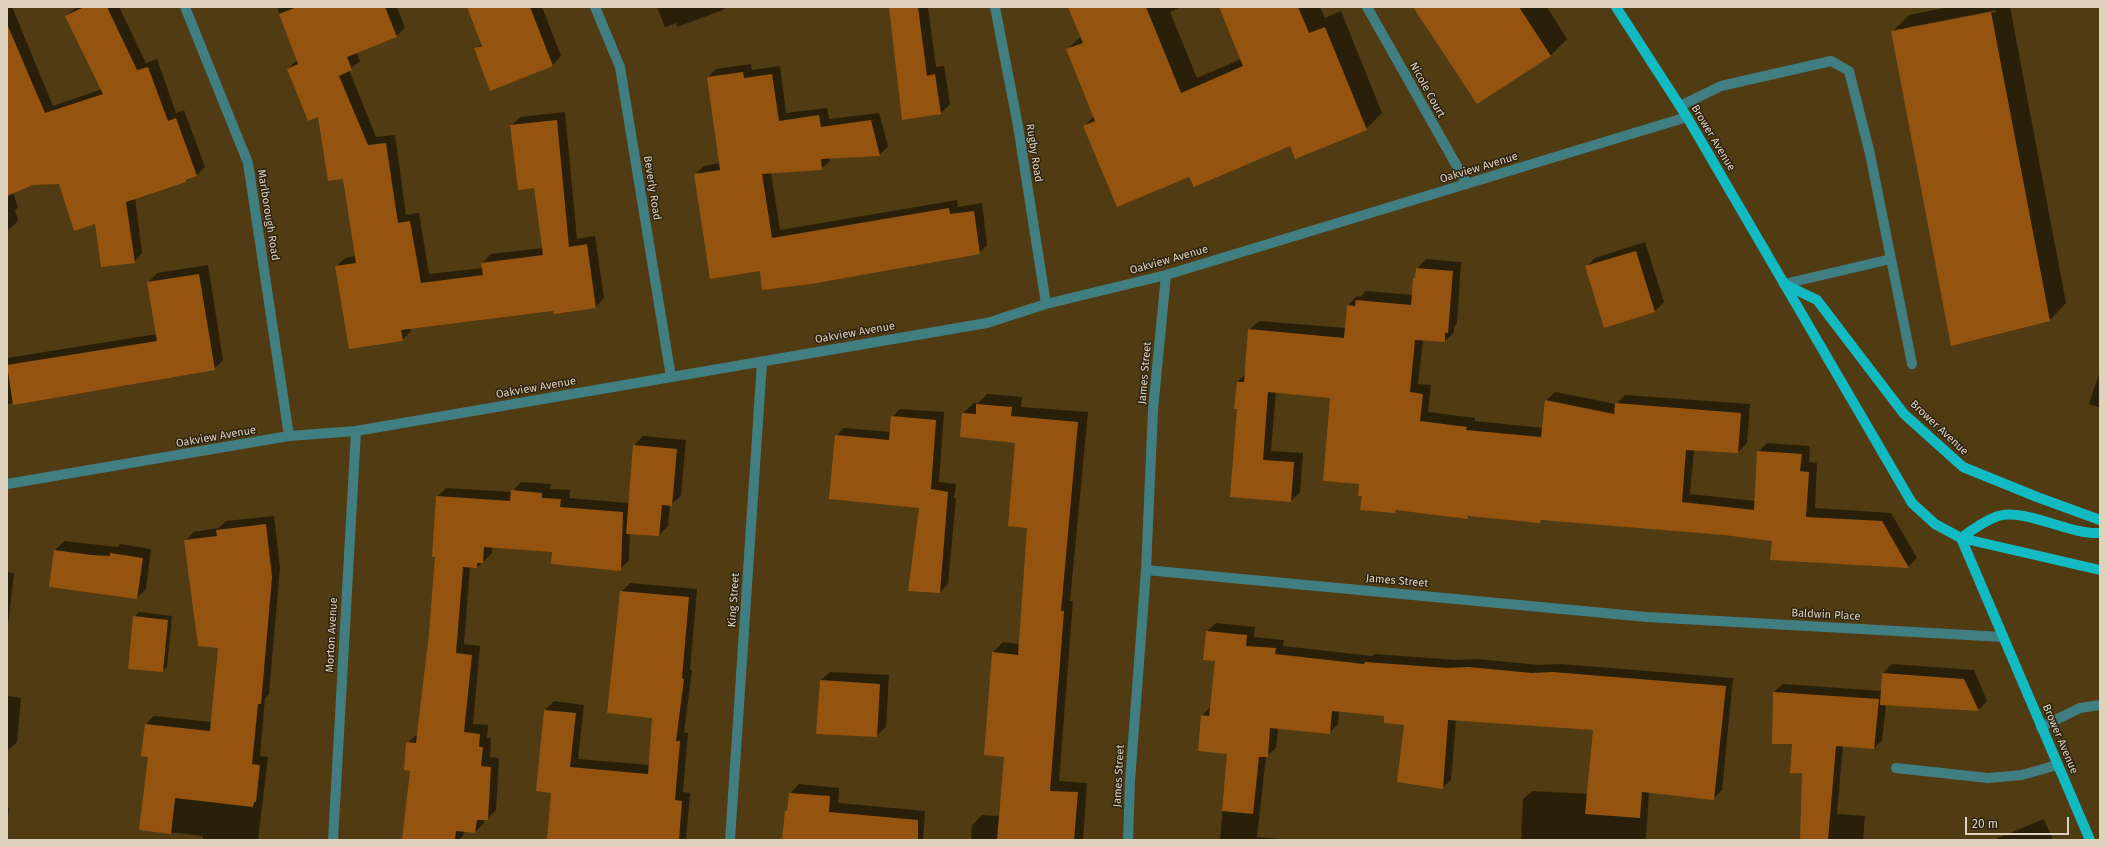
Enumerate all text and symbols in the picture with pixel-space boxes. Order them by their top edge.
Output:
street label: Nicole Court [1406,60,1448,120]
street label: Brower Avenue [1688,103,1738,173]
street label: Rugby Road [1023,123,1045,183]
street label: Oakview Avenue [1438,150,1520,186]
street label: Beverly Road [640,155,664,221]
street label: Marlborough Road [254,168,282,262]
street label: Oakview Avenue [1128,243,1210,277]
street label: Oakview Avenue [814,319,896,347]
street label: James Street [1136,341,1154,405]
street label: Oakview Avenue [495,374,577,402]
street label: Brower Avenue [1907,398,1971,458]
street label: Oakview Avenue [175,423,257,451]
street label: King Street [726,572,742,628]
street label: James Street [1365,572,1429,590]
street label: Morton Avenue [323,597,341,673]
street label: Baldwin Place [1791,607,1861,623]
street label: Brower Avenue [2039,702,2081,776]
street label: James Street [1111,744,1127,808]
scale bar [1967,809,2071,835]
text: 20 m [1972,817,1998,831]

